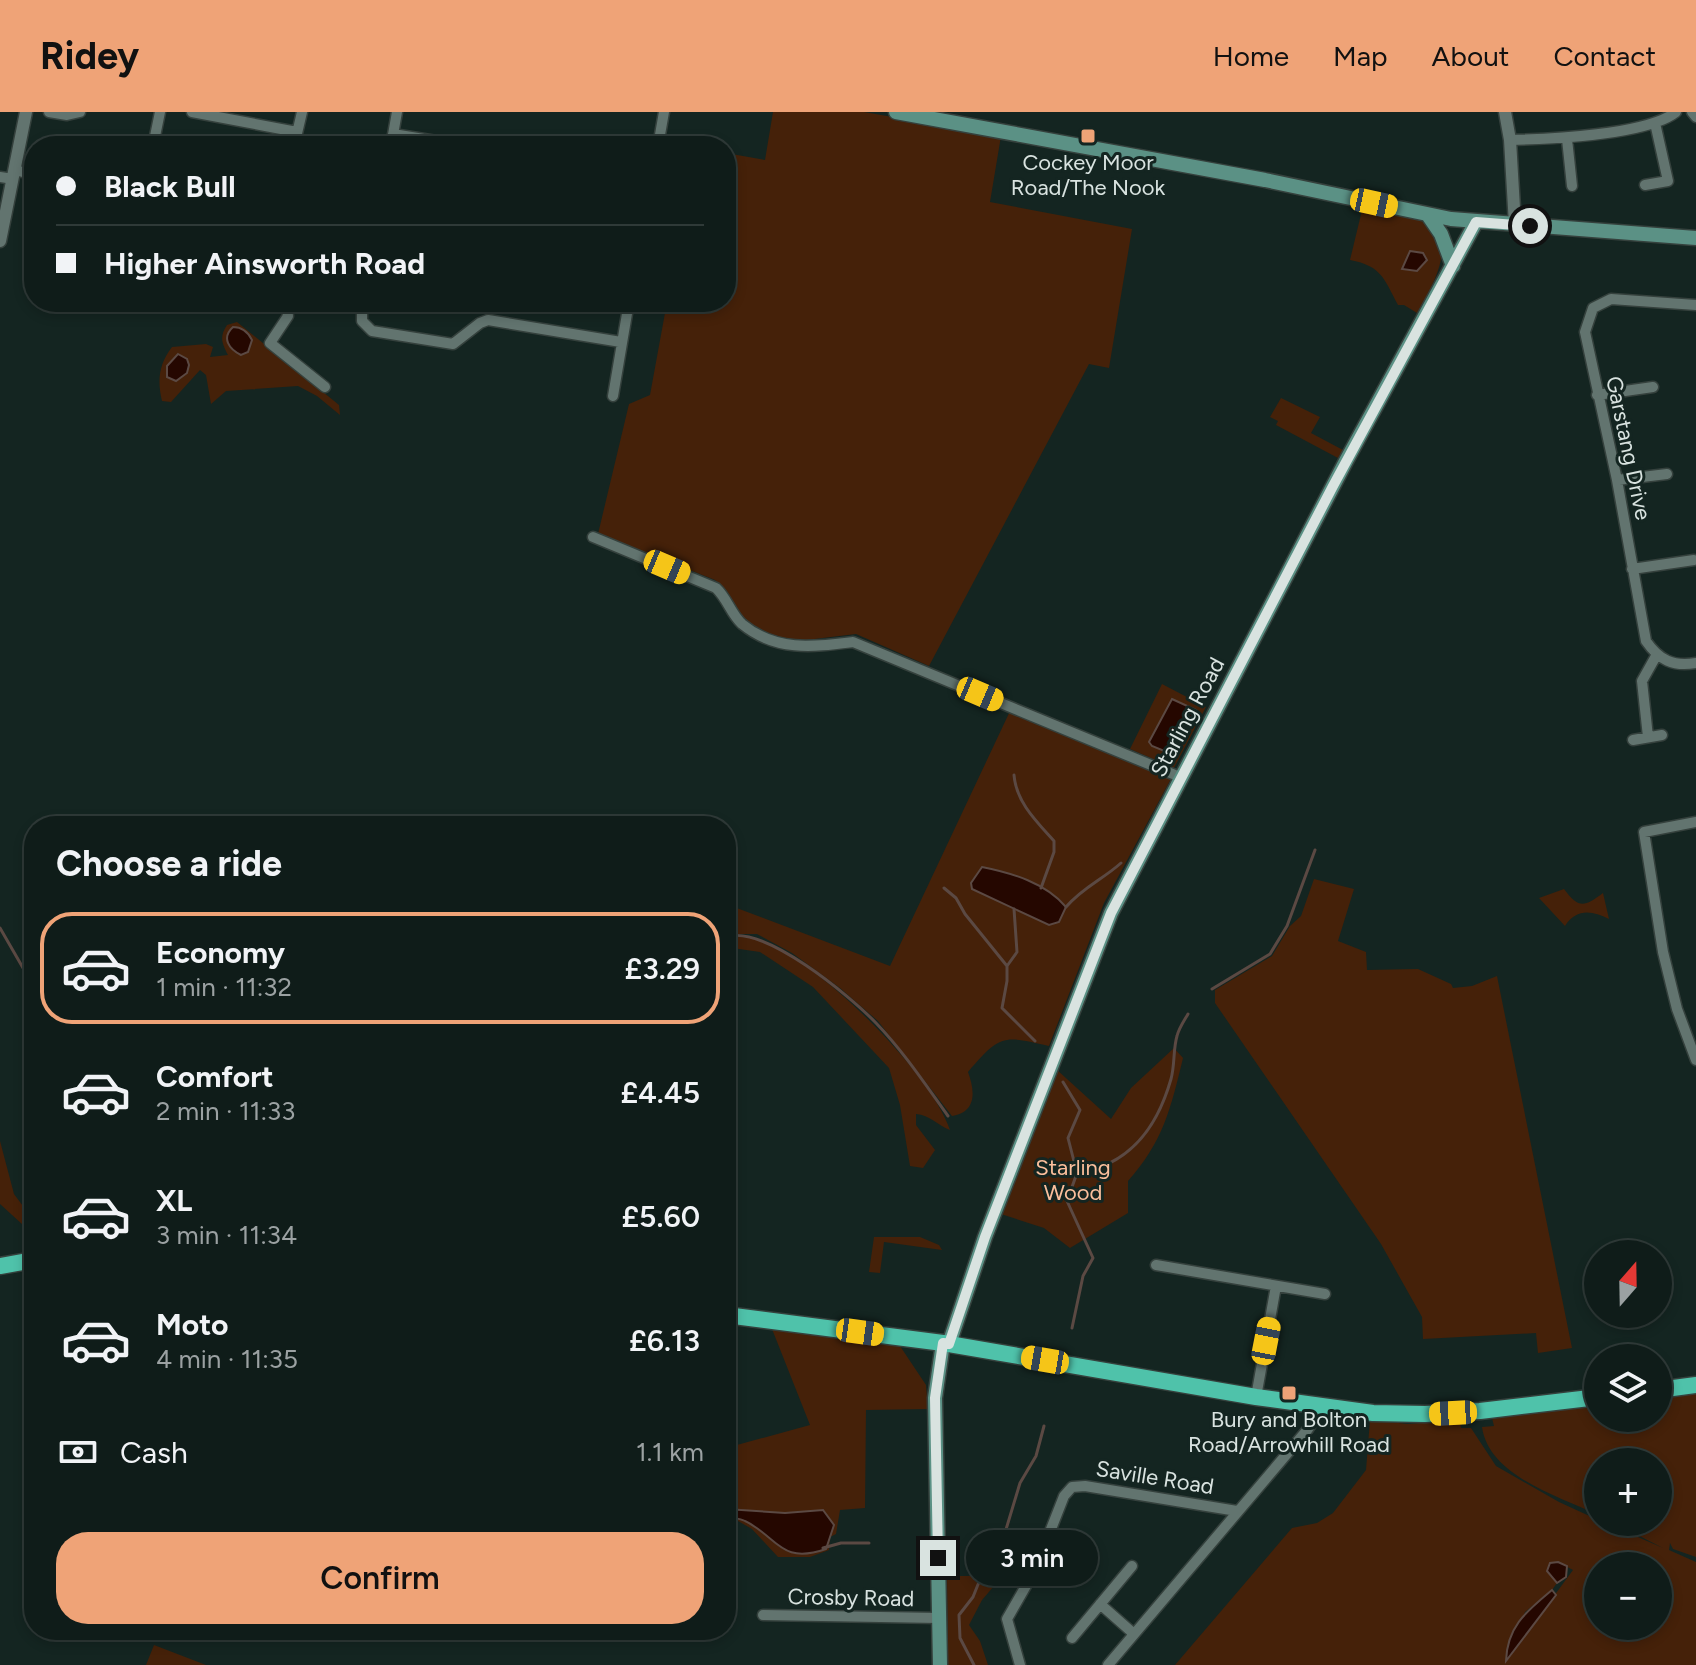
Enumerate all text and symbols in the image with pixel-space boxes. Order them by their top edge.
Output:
text: Ridey [40,33,139,79]
text: Home [1213,39,1289,73]
text: Map [1333,39,1388,73]
text: About [1432,39,1509,73]
text: Contact [1553,39,1656,73]
marker: Cockey Moor Road/The Nook [1079,127,1097,145]
place label: Cockey Moor Road/The Nook [1011,149,1165,201]
text: Black Bull [104,168,236,205]
car [1348,186,1400,220]
route start [1512,208,1548,244]
text: Higher Ainsworth Road [104,245,425,282]
street label: Garstang Drive [1600,374,1657,523]
car [640,547,694,587]
street label: Starling Road [1145,653,1230,782]
car [953,674,1007,714]
text: Choose a ride [56,842,282,885]
icon: car [60,932,132,1004]
text: Economy [156,934,285,971]
text: £3.29 [625,950,700,987]
text: 1 min · 11:32 [156,971,292,1003]
icon: car [60,1056,132,1128]
text: Comfort [156,1058,274,1095]
text: £4.45 [620,1074,700,1111]
text: 2 min · 11:33 [156,1095,295,1127]
park label: Starling Wood [1035,1154,1111,1206]
icon: car [60,1180,132,1252]
text: XL [156,1182,192,1219]
text: £5.60 [621,1198,700,1235]
text: 3 min · 11:34 [156,1219,297,1251]
north arrow [1584,1240,1672,1328]
map controls [1584,1240,1672,1640]
icon: car [60,1304,132,1376]
text: Moto [156,1306,228,1343]
car [1250,1315,1282,1367]
car [835,1317,885,1347]
text: £6.13 [629,1322,700,1359]
text: 4 min · 11:35 [156,1343,298,1375]
car [1019,1344,1071,1376]
button: layers [1584,1344,1672,1432]
marker: Bury and Bolton Road/Arrowhill Road [1280,1384,1298,1402]
car [1428,1400,1478,1426]
place label: Bury and Bolton Road/Arrowhill Road [1188,1406,1390,1458]
icon: cash [56,1430,100,1474]
text: Cash [120,1434,188,1471]
text: 1.1 km [636,1436,704,1468]
button: + [1584,1448,1672,1536]
street label: Saville Road [1094,1455,1216,1500]
callout: 3 min [966,1530,1098,1586]
button: Confirm [56,1532,704,1624]
route end [920,1540,956,1576]
text: 3 min [1000,1542,1064,1574]
button: − [1584,1552,1672,1640]
street label: Crosby Road [787,1583,914,1612]

